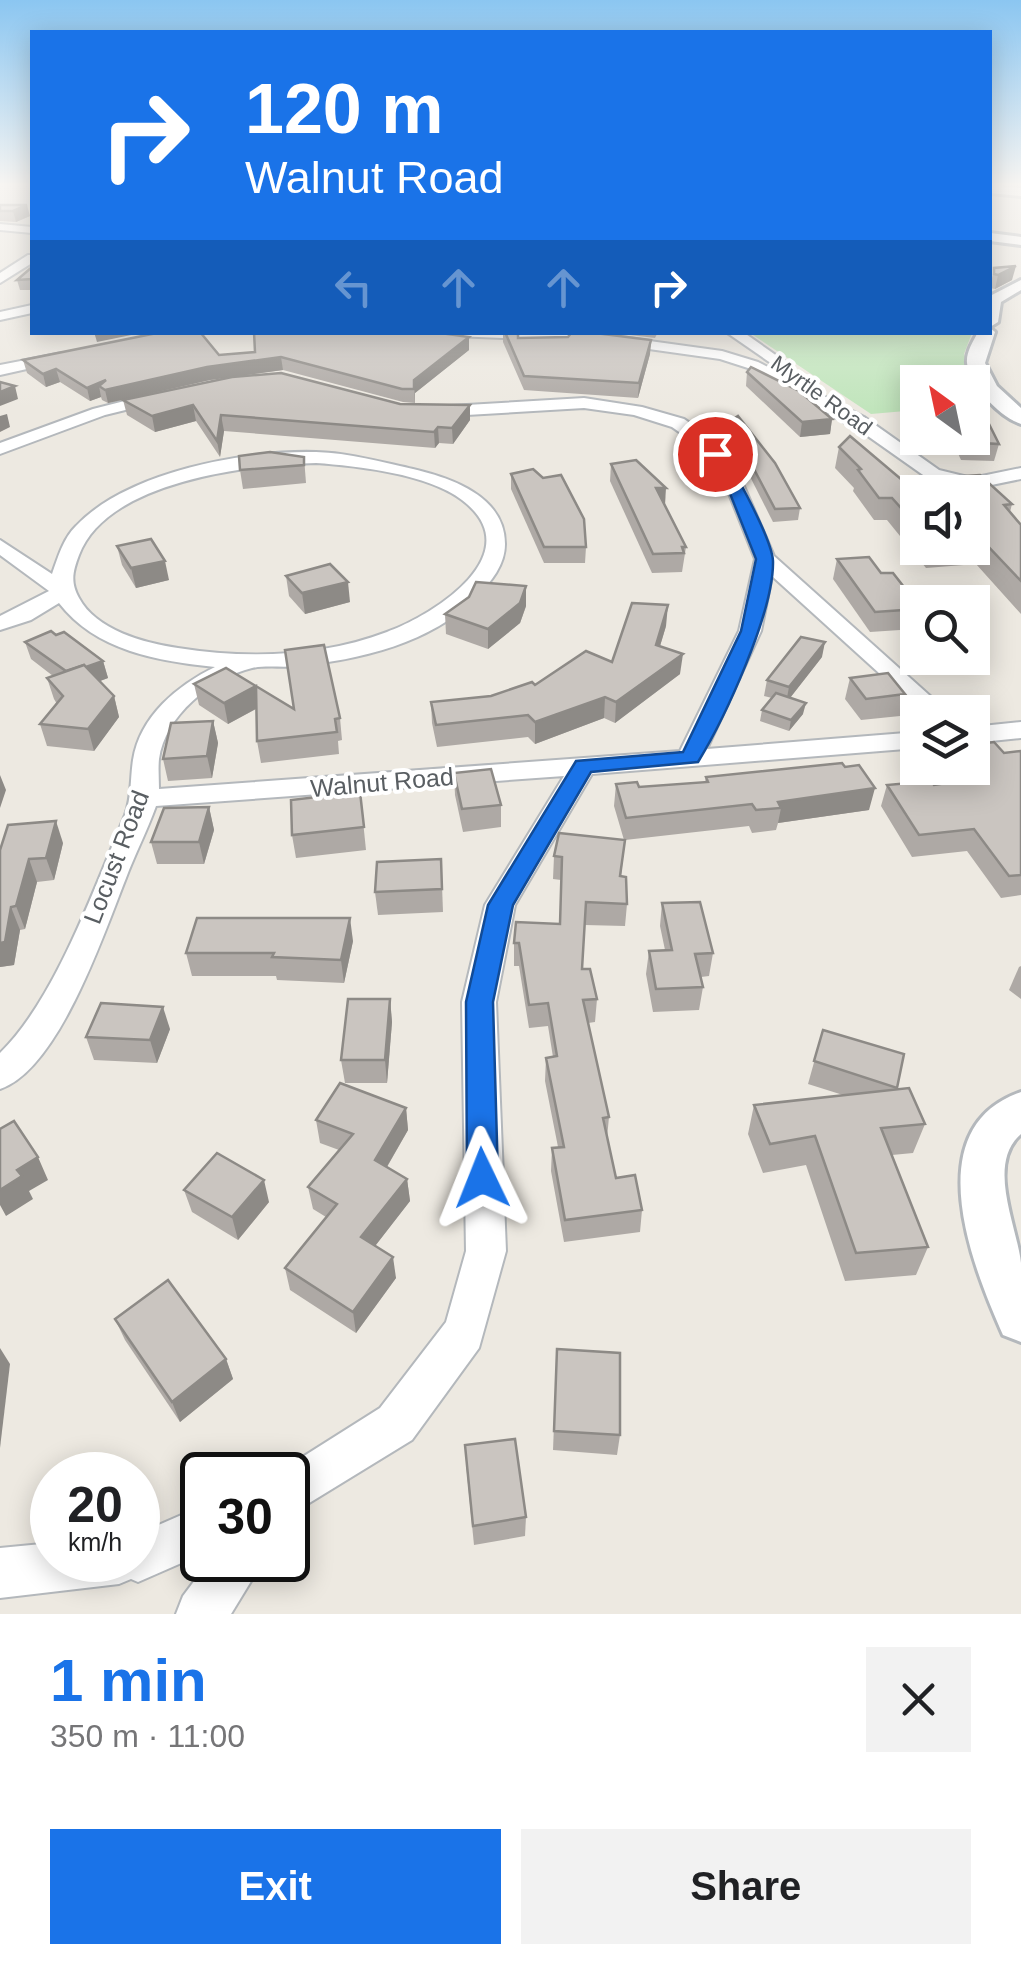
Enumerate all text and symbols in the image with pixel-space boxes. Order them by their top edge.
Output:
icon: right [80,70,210,200]
text: 120 m [245,70,443,148]
text: Walnut Road [245,152,503,203]
icon: left [326,260,381,315]
icon: ahead [431,260,486,315]
icon: ahead [536,260,591,315]
icon: right [641,260,696,315]
street label: Myrtle Road [766,350,877,440]
north arrow [900,365,990,455]
map controls [900,365,990,785]
pin [673,412,758,497]
icon: arrive [688,427,743,482]
button: sound [900,475,990,565]
button: search [900,585,990,675]
button: layers [900,695,990,785]
street label: Walnut Road [309,762,455,802]
street label: Locust Road [78,786,154,928]
position arrow [430,1126,534,1230]
speed limit sign: 30 [180,1452,310,1582]
text: 20 [67,1477,123,1533]
text: km/h [68,1528,122,1556]
text: 1 min [50,1647,207,1714]
button: close [866,1647,971,1752]
text: 350 m · 11:00 [50,1718,245,1754]
button: Exit [50,1829,501,1944]
button: Share [521,1829,971,1944]

